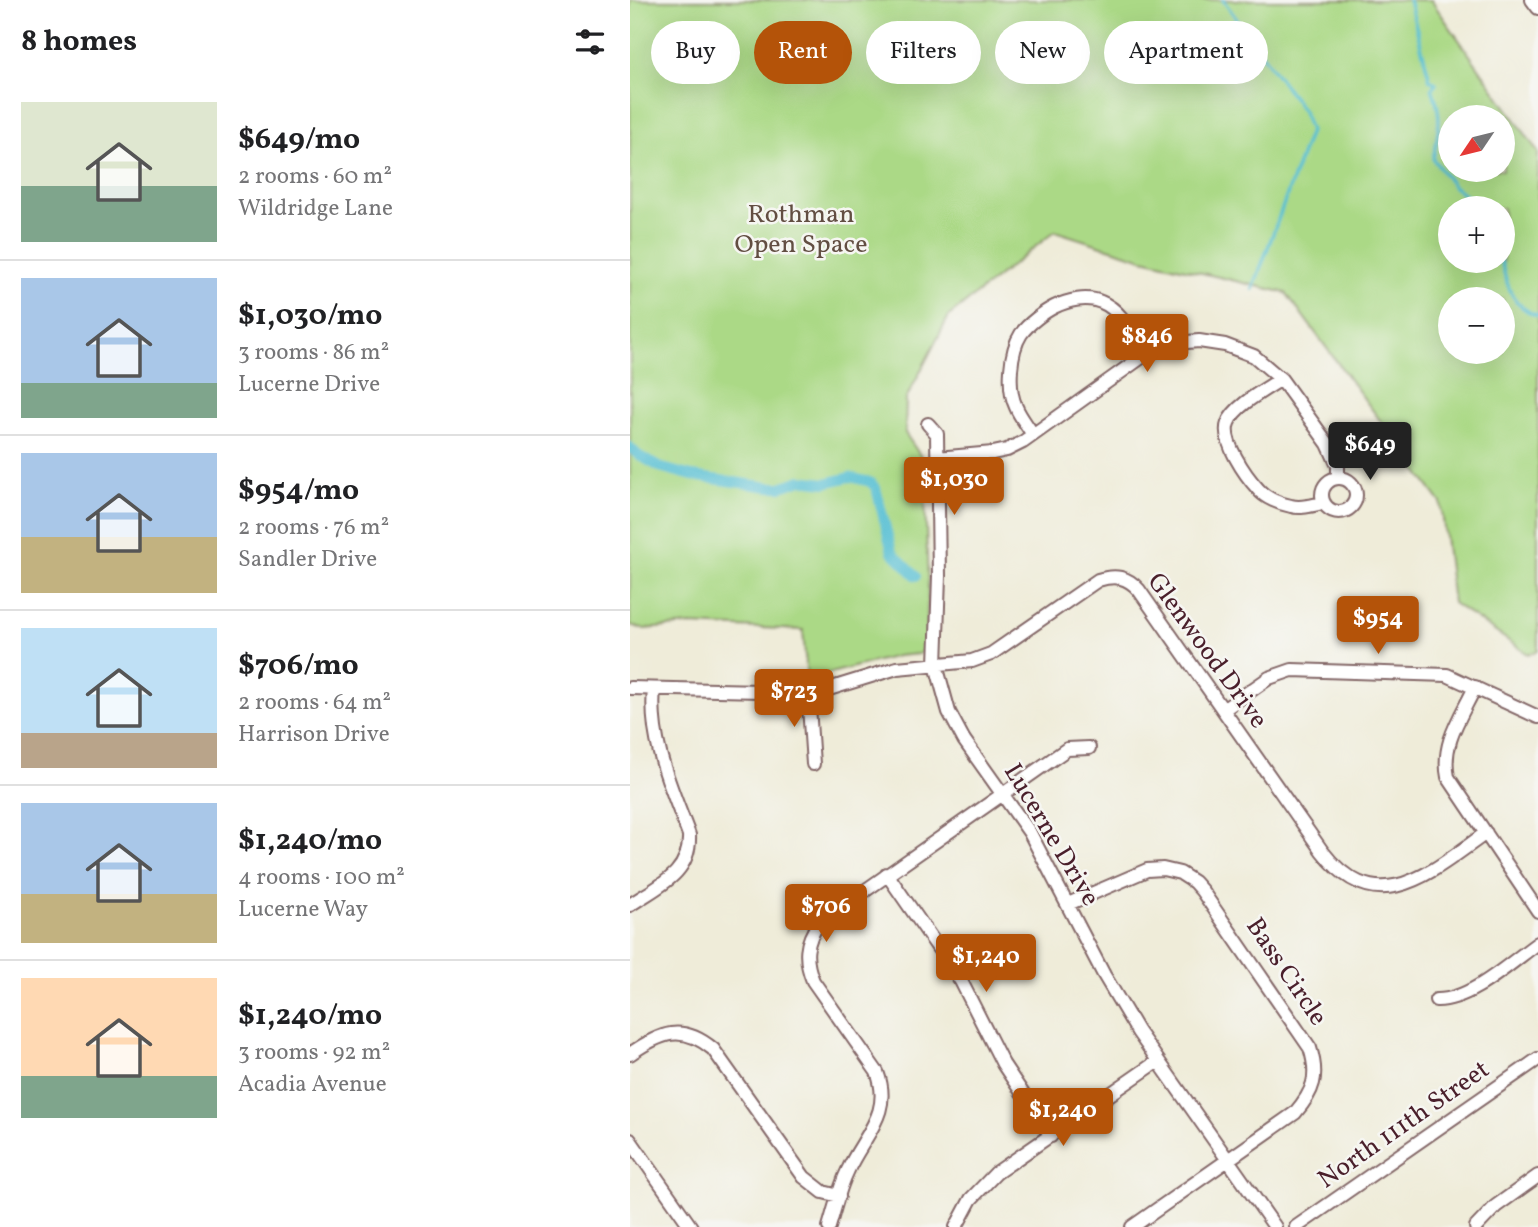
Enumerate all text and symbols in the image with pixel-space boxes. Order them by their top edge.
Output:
text: 8 homes [21,21,137,63]
chip: Buy [651,21,740,84]
chip: Rent [754,21,852,84]
chip: Filters [866,21,981,84]
chip: New [995,21,1090,84]
chip: Apartment [1104,21,1268,84]
icon: filters [571,23,609,61]
north arrow [1438,105,1516,182]
map controls [1438,105,1515,364]
text: $649/mo [238,119,360,161]
icon: home [77,130,161,214]
text: 2 rooms · 60 m² [238,161,392,193]
text: Wildridge Lane [238,193,393,225]
button: + [1438,196,1515,273]
park label: Rothman Open Space [734,197,868,263]
button: − [1438,287,1515,364]
text: $1,030/mo [238,295,382,337]
icon: home [77,306,161,390]
pin: $846 [1106,314,1188,374]
text: $846 [1121,321,1173,353]
text: 3 rooms · 86 m² [238,337,389,369]
text: Lucerne Drive [238,369,380,401]
pin: $649 [1329,422,1411,482]
text: $649 [1344,429,1396,461]
pin: $1,030 [897,458,1011,517]
text: $1,030 [920,464,988,496]
text: $954/mo [238,470,359,512]
icon: home [77,481,161,565]
text: 2 rooms · 76 m² [238,512,389,544]
text: Sandler Drive [238,544,377,576]
street label: Glenwood Drive [1138,566,1276,736]
pin: $954 [1337,596,1419,656]
text: $954 [1353,603,1403,635]
text: $706/mo [238,645,359,687]
icon: home [77,656,161,740]
pin: $723 [753,670,835,729]
text: $723 [771,676,817,708]
text: 2 rooms · 64 m² [238,687,391,719]
text: Harrison Drive [238,719,390,751]
street label: Lucerne Drive [994,757,1108,913]
text: $1,240/mo [238,820,382,862]
icon: home [77,831,161,915]
text: 4 rooms · 100 m² [238,862,405,894]
pin: $706 [785,884,867,944]
text: $706 [801,891,851,923]
text: Lucerne Way [238,894,368,926]
street label: Bass Circle [1237,911,1335,1033]
pin: $1,240 [929,934,1043,994]
text: $1,240 [952,941,1020,973]
text: $1,240/mo [238,995,382,1037]
icon: home [77,1006,161,1090]
text: 3 rooms · 92 m² [238,1037,390,1069]
street label: North 111th Street [1311,1052,1497,1198]
text: Acadia Avenue [238,1069,387,1101]
pin: $1,240 [1006,1088,1120,1148]
text: $1,240 [1029,1095,1097,1127]

